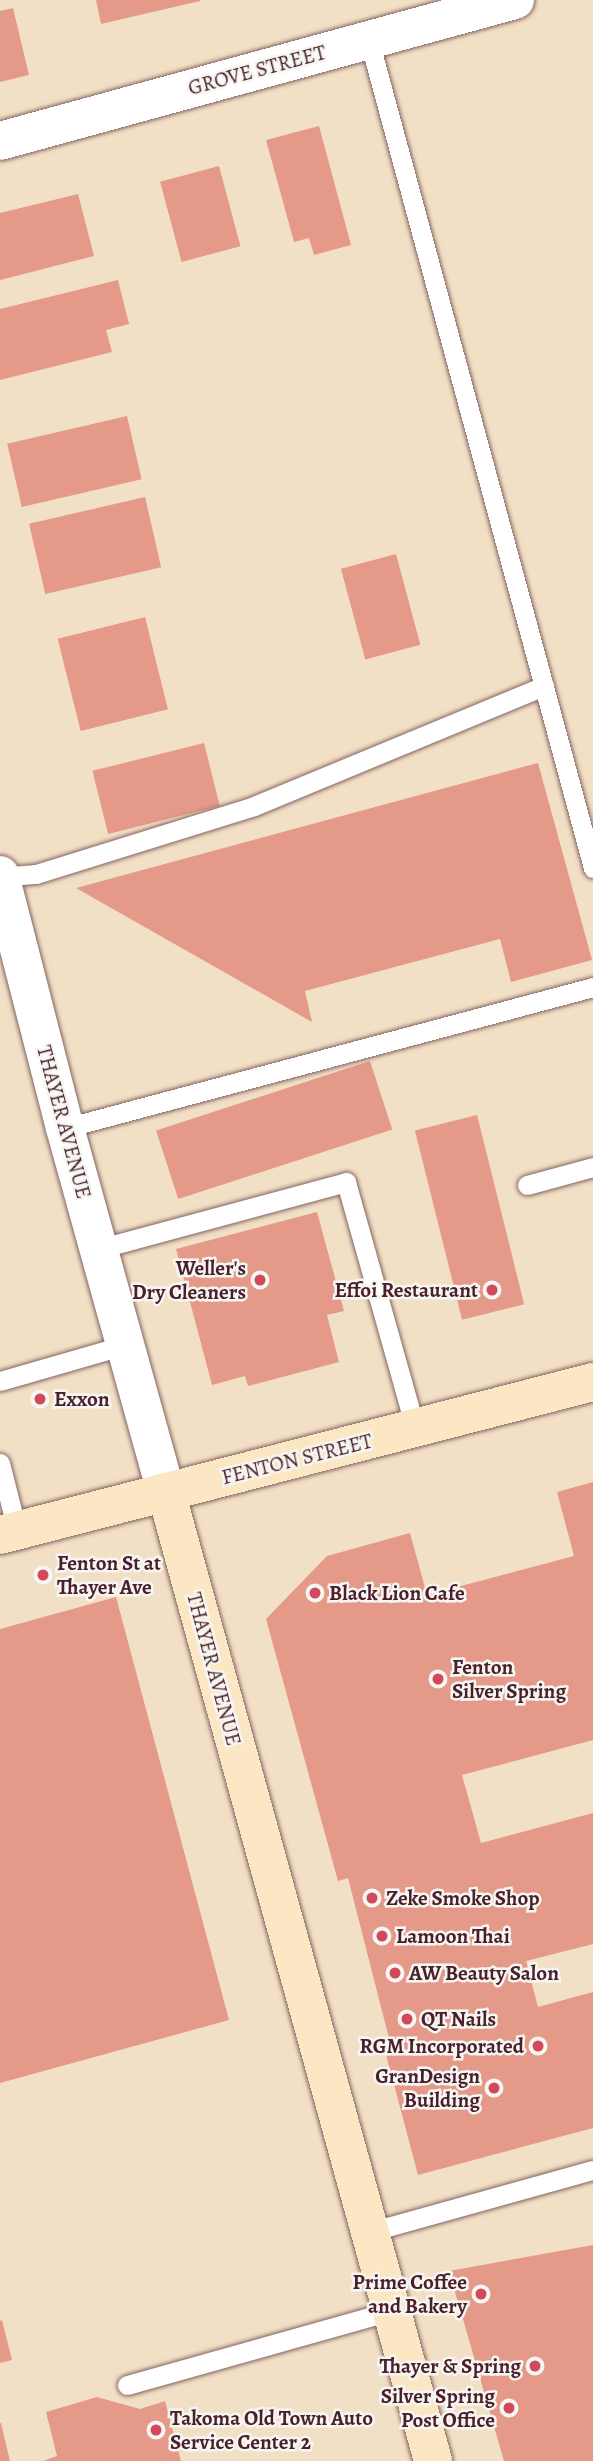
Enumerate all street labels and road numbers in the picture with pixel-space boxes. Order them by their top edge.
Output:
street label: GROVE STREET [185,40,329,100]
street label: THAYER AVENUE [31,1043,97,1201]
street label: FENTON STREET [219,1428,375,1490]
street label: THAYER AVENUE [181,1590,247,1748]

